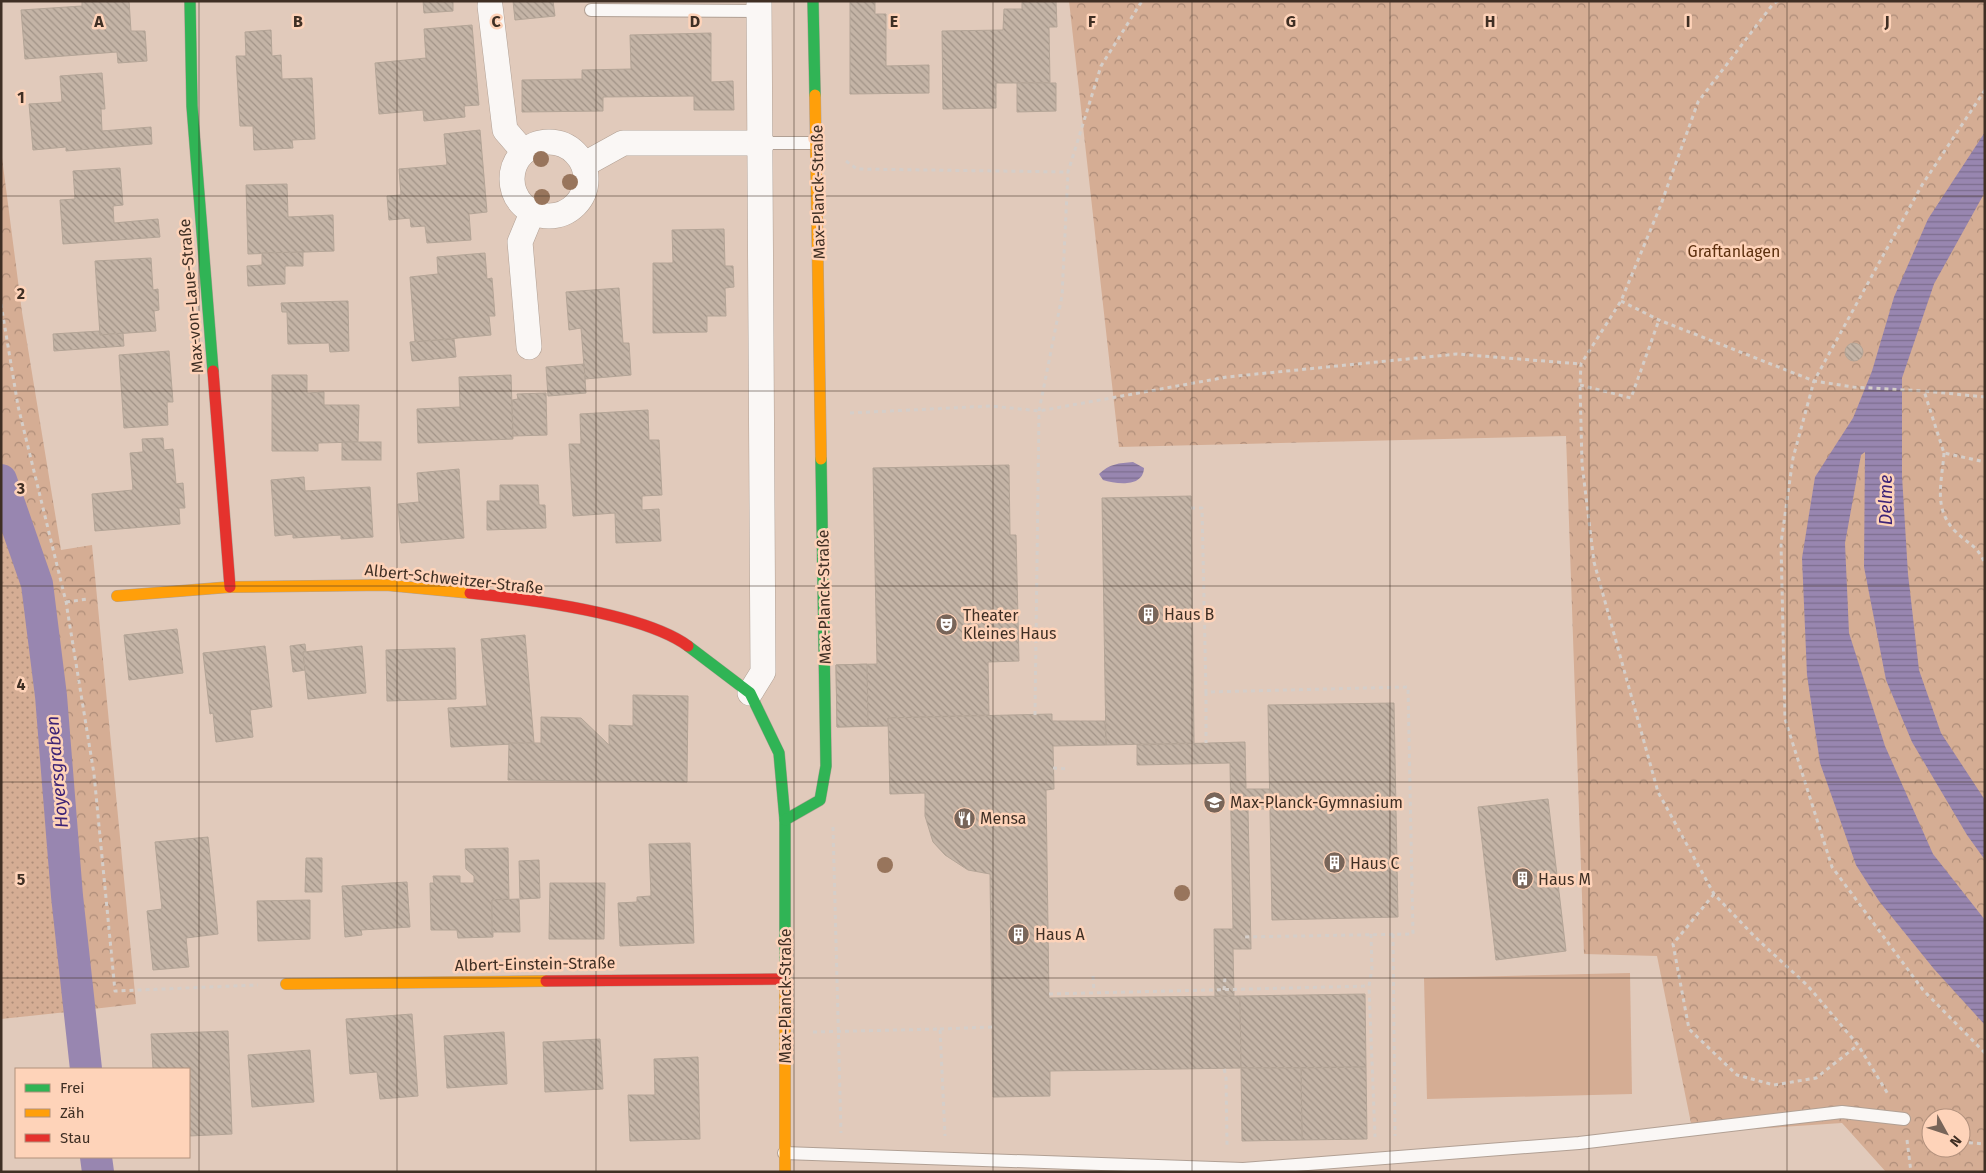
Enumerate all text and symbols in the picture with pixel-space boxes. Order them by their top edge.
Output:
text: A [93,12,104,31]
text: B [293,12,303,31]
text: C [491,12,501,31]
text: D [690,12,700,31]
text: E [890,12,898,31]
text: F [1088,12,1096,31]
text: G [1286,12,1296,31]
text: H [1485,12,1495,31]
text: I [1686,12,1690,31]
text: J [1883,12,1890,31]
text: 1 [17,88,25,107]
street label: Max-Planck-Straße [807,124,829,260]
street label: Max-von-Laue-Straße [175,218,207,374]
park label: Graftanlagen [1688,242,1780,261]
text: 2 [17,284,25,303]
water label: Delme [1875,475,1897,525]
text: 3 [16,479,25,498]
street label: Max-Planck-Straße [813,529,835,665]
street label: Albert-Schweitzer-Straße [364,560,544,598]
building icon: Haus B [1136,602,1160,626]
place label: Haus B [1164,605,1215,624]
place label: Theater Kleines Haus [963,606,1056,643]
theatre icon: Theater Kleines Haus [935,612,959,636]
text: 4 [16,675,26,694]
water label: Hoyersgraben [41,715,73,829]
school or university icon: Max-Planck-Gymnasium [1202,790,1226,814]
place label: Max-Planck-Gymnasium [1230,793,1403,812]
restaurant icon: Mensa [952,806,976,830]
place label: Mensa [980,809,1027,828]
building icon: Haus C [1322,851,1346,875]
place label: Haus C [1350,854,1400,873]
building icon: Haus M [1510,867,1534,891]
text: 5 [17,870,26,889]
place label: Haus M [1538,870,1591,889]
building icon: Haus A [1007,922,1031,946]
place label: Haus A [1035,925,1086,944]
street label: Max-Planck-Straße [776,929,795,1063]
street label: Albert-Einstein-Straße [454,953,616,975]
legend [15,1068,190,1158]
text: Frei [60,1079,85,1097]
text: Zäh [60,1104,85,1122]
north arrow [1921,1108,1971,1158]
text: Stau [60,1129,90,1147]
text: N [1946,1132,1965,1150]

